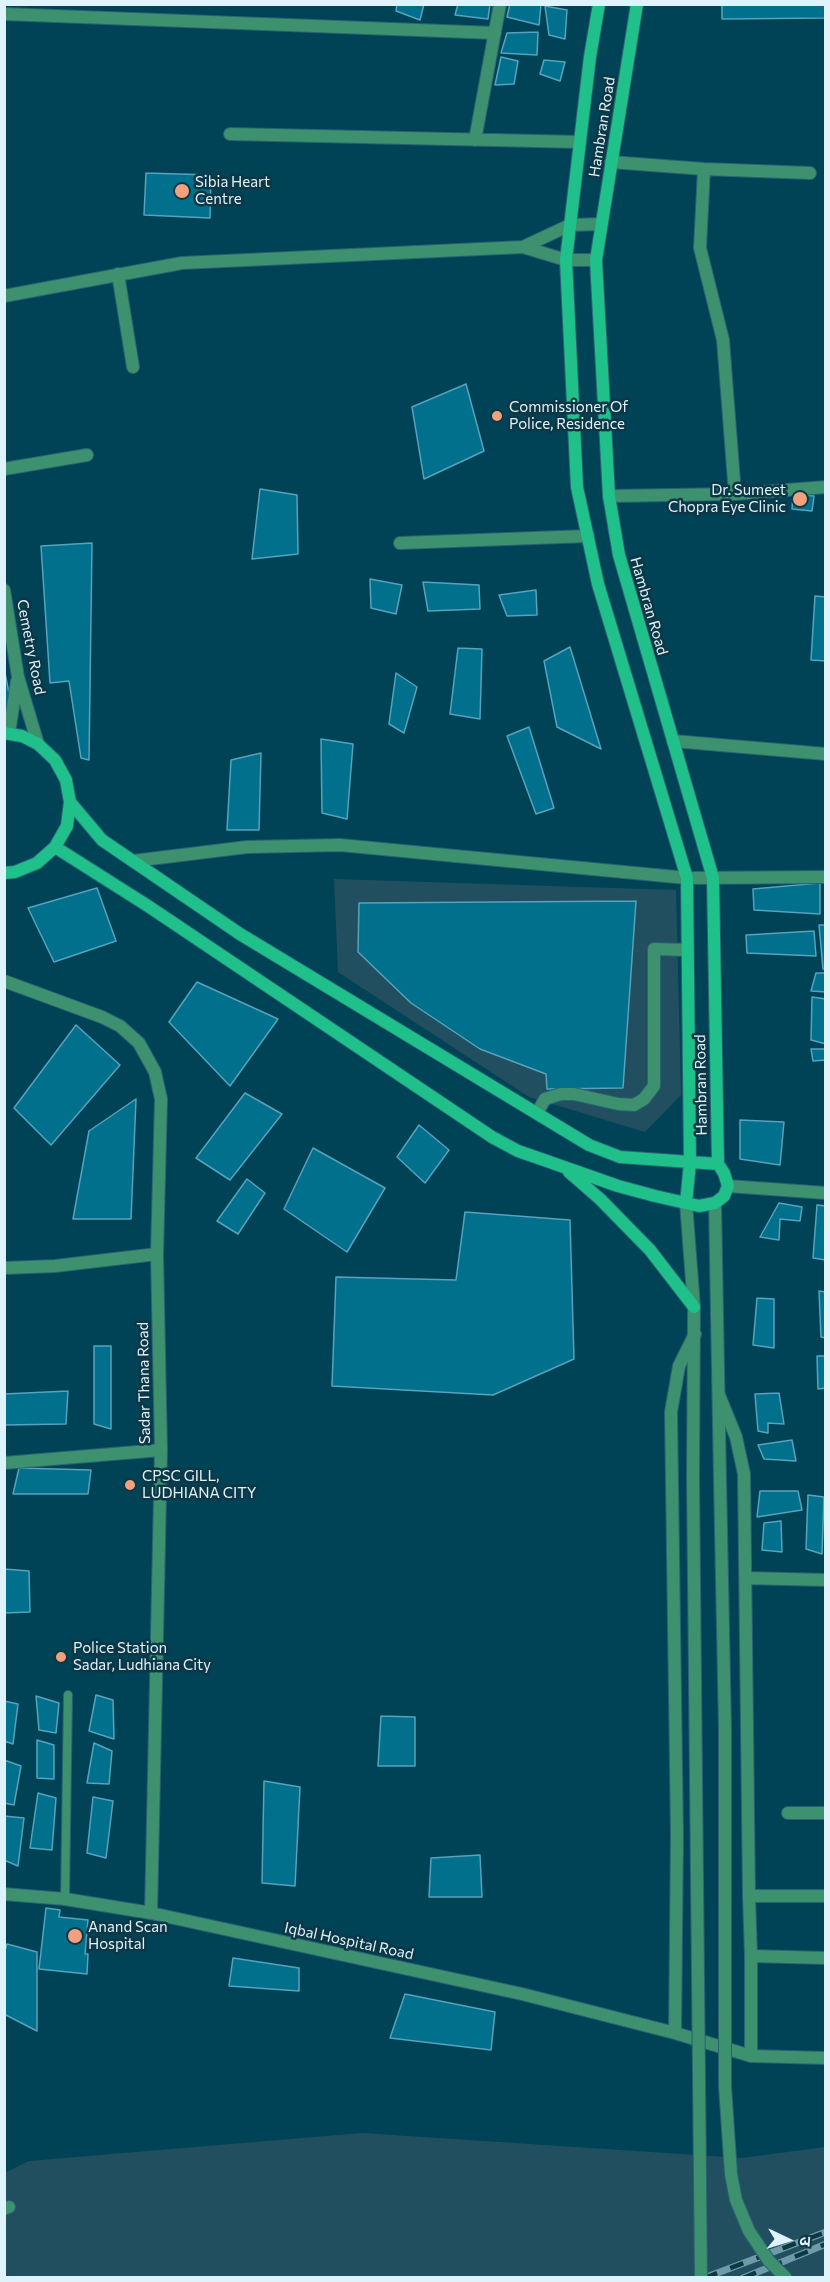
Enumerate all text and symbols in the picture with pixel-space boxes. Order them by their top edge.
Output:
street label: Hambran Road [585,76,619,178]
place label: Sibia Heart Centre [195,173,270,208]
marker: Sibia Heart Centre [173,182,191,200]
place label: Commissioner Of Police, Residence [509,398,628,433]
marker: Commissioner Of Police, Residence [490,409,504,423]
place label: Dr. Sumeet Chopra Eye Clinic [668,481,786,516]
marker: Dr. Sumeet Chopra Eye Clinic [791,490,809,508]
street label: Hambran Road [626,555,672,657]
street label: Cemetry Road [13,598,49,696]
street label: Hambran Road [691,1034,711,1136]
street label: Sadar Thana Road [134,1322,154,1444]
place label: CPSC GILL, LUDHIANA CITY [142,1467,257,1502]
marker: CPSC GILL, LUDHIANA CITY [123,1478,137,1492]
place label: Police Station Sadar, Ludhiana City [73,1639,211,1674]
marker: Police Station Sadar, Ludhiana City [54,1650,68,1664]
place label: Anand Scan Hospital [88,1918,168,1953]
street label: Iqbal Hospital Road [283,1919,415,1963]
marker: Anand Scan Hospital [66,1927,84,1945]
north arrow [758,2210,818,2270]
text: उ [797,2236,816,2247]

